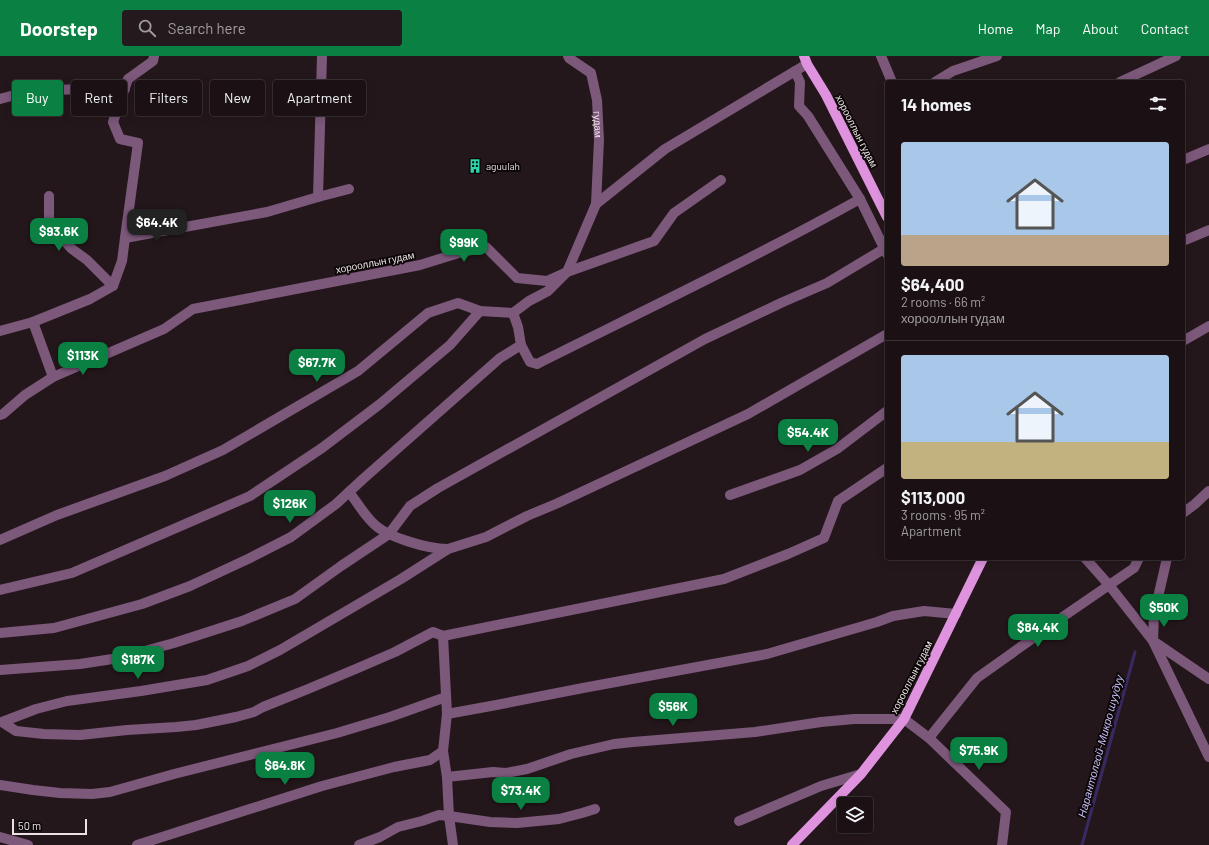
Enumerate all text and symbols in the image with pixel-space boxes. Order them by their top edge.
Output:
search box [122,10,402,46]
text: Doorstep [20,17,98,40]
icon: search [136,17,158,39]
text: Search here [168,19,246,37]
text: Home [978,20,1014,37]
text: Map [1036,20,1060,37]
text: About [1082,20,1119,37]
text: Contact [1141,20,1189,37]
chip: Buy [12,80,63,116]
chip: Rent [71,80,127,116]
chip: Filters [135,80,202,116]
chip: New [210,80,265,116]
chip: Apartment [273,80,366,116]
street label: хорооллын гудам [834,93,881,169]
icon: filters [1147,93,1169,115]
text: 14 homes [901,94,971,114]
street label: гудам [592,111,605,138]
building icon: aguulah [467,158,483,174]
place label: aguulah [486,160,520,172]
icon: home [999,168,1071,240]
pin: $64.4K [124,209,190,243]
text: $64.4K [136,214,178,230]
pin: $93.6K [26,218,92,252]
text: $93.6K [39,223,79,239]
pin: $99K [440,229,488,263]
text: $99K [449,234,479,250]
street label: хорооллын гудам [335,248,415,276]
text: $64,400 [901,274,964,294]
text: 2 rooms · 66 m² [901,294,985,310]
text: хорооллын гудам [901,310,1005,326]
pin: $113K [55,342,111,376]
text: $113K [67,347,99,363]
pin: $67.7K [284,349,350,383]
text: $67.7K [298,354,336,370]
icon: home [999,381,1071,453]
pin: $54.4K [775,419,841,453]
text: $54.4K [787,424,829,440]
text: $113,000 [901,487,965,507]
pin: $126K [262,490,318,524]
text: $126K [273,495,307,511]
text: 3 rooms · 95 m² [901,507,985,523]
text: Apartment [901,523,962,539]
pin: $50K [1140,594,1188,628]
text: $50K [1149,599,1179,615]
pin: $84.4K [1005,614,1071,648]
text: $84.4K [1017,619,1059,635]
street label: хорооллын гудам [888,639,935,715]
pin: $187K [110,646,166,680]
text: $187K [121,651,155,667]
water label: Нарантолгой-Микро шуудуу [1075,672,1126,819]
pin: $56K [649,693,697,727]
text: $56K [658,698,688,714]
pin: $75.9K [946,737,1012,771]
text: $75.9K [959,742,999,758]
pin: $64.8K [252,752,318,786]
text: $64.8K [265,757,305,773]
pin: $73.4K [488,777,554,811]
text: $73.4K [501,782,541,798]
map controls [837,797,873,833]
button: layers [837,797,873,833]
scale bar [12,817,87,836]
text: 50 m [18,819,41,832]

